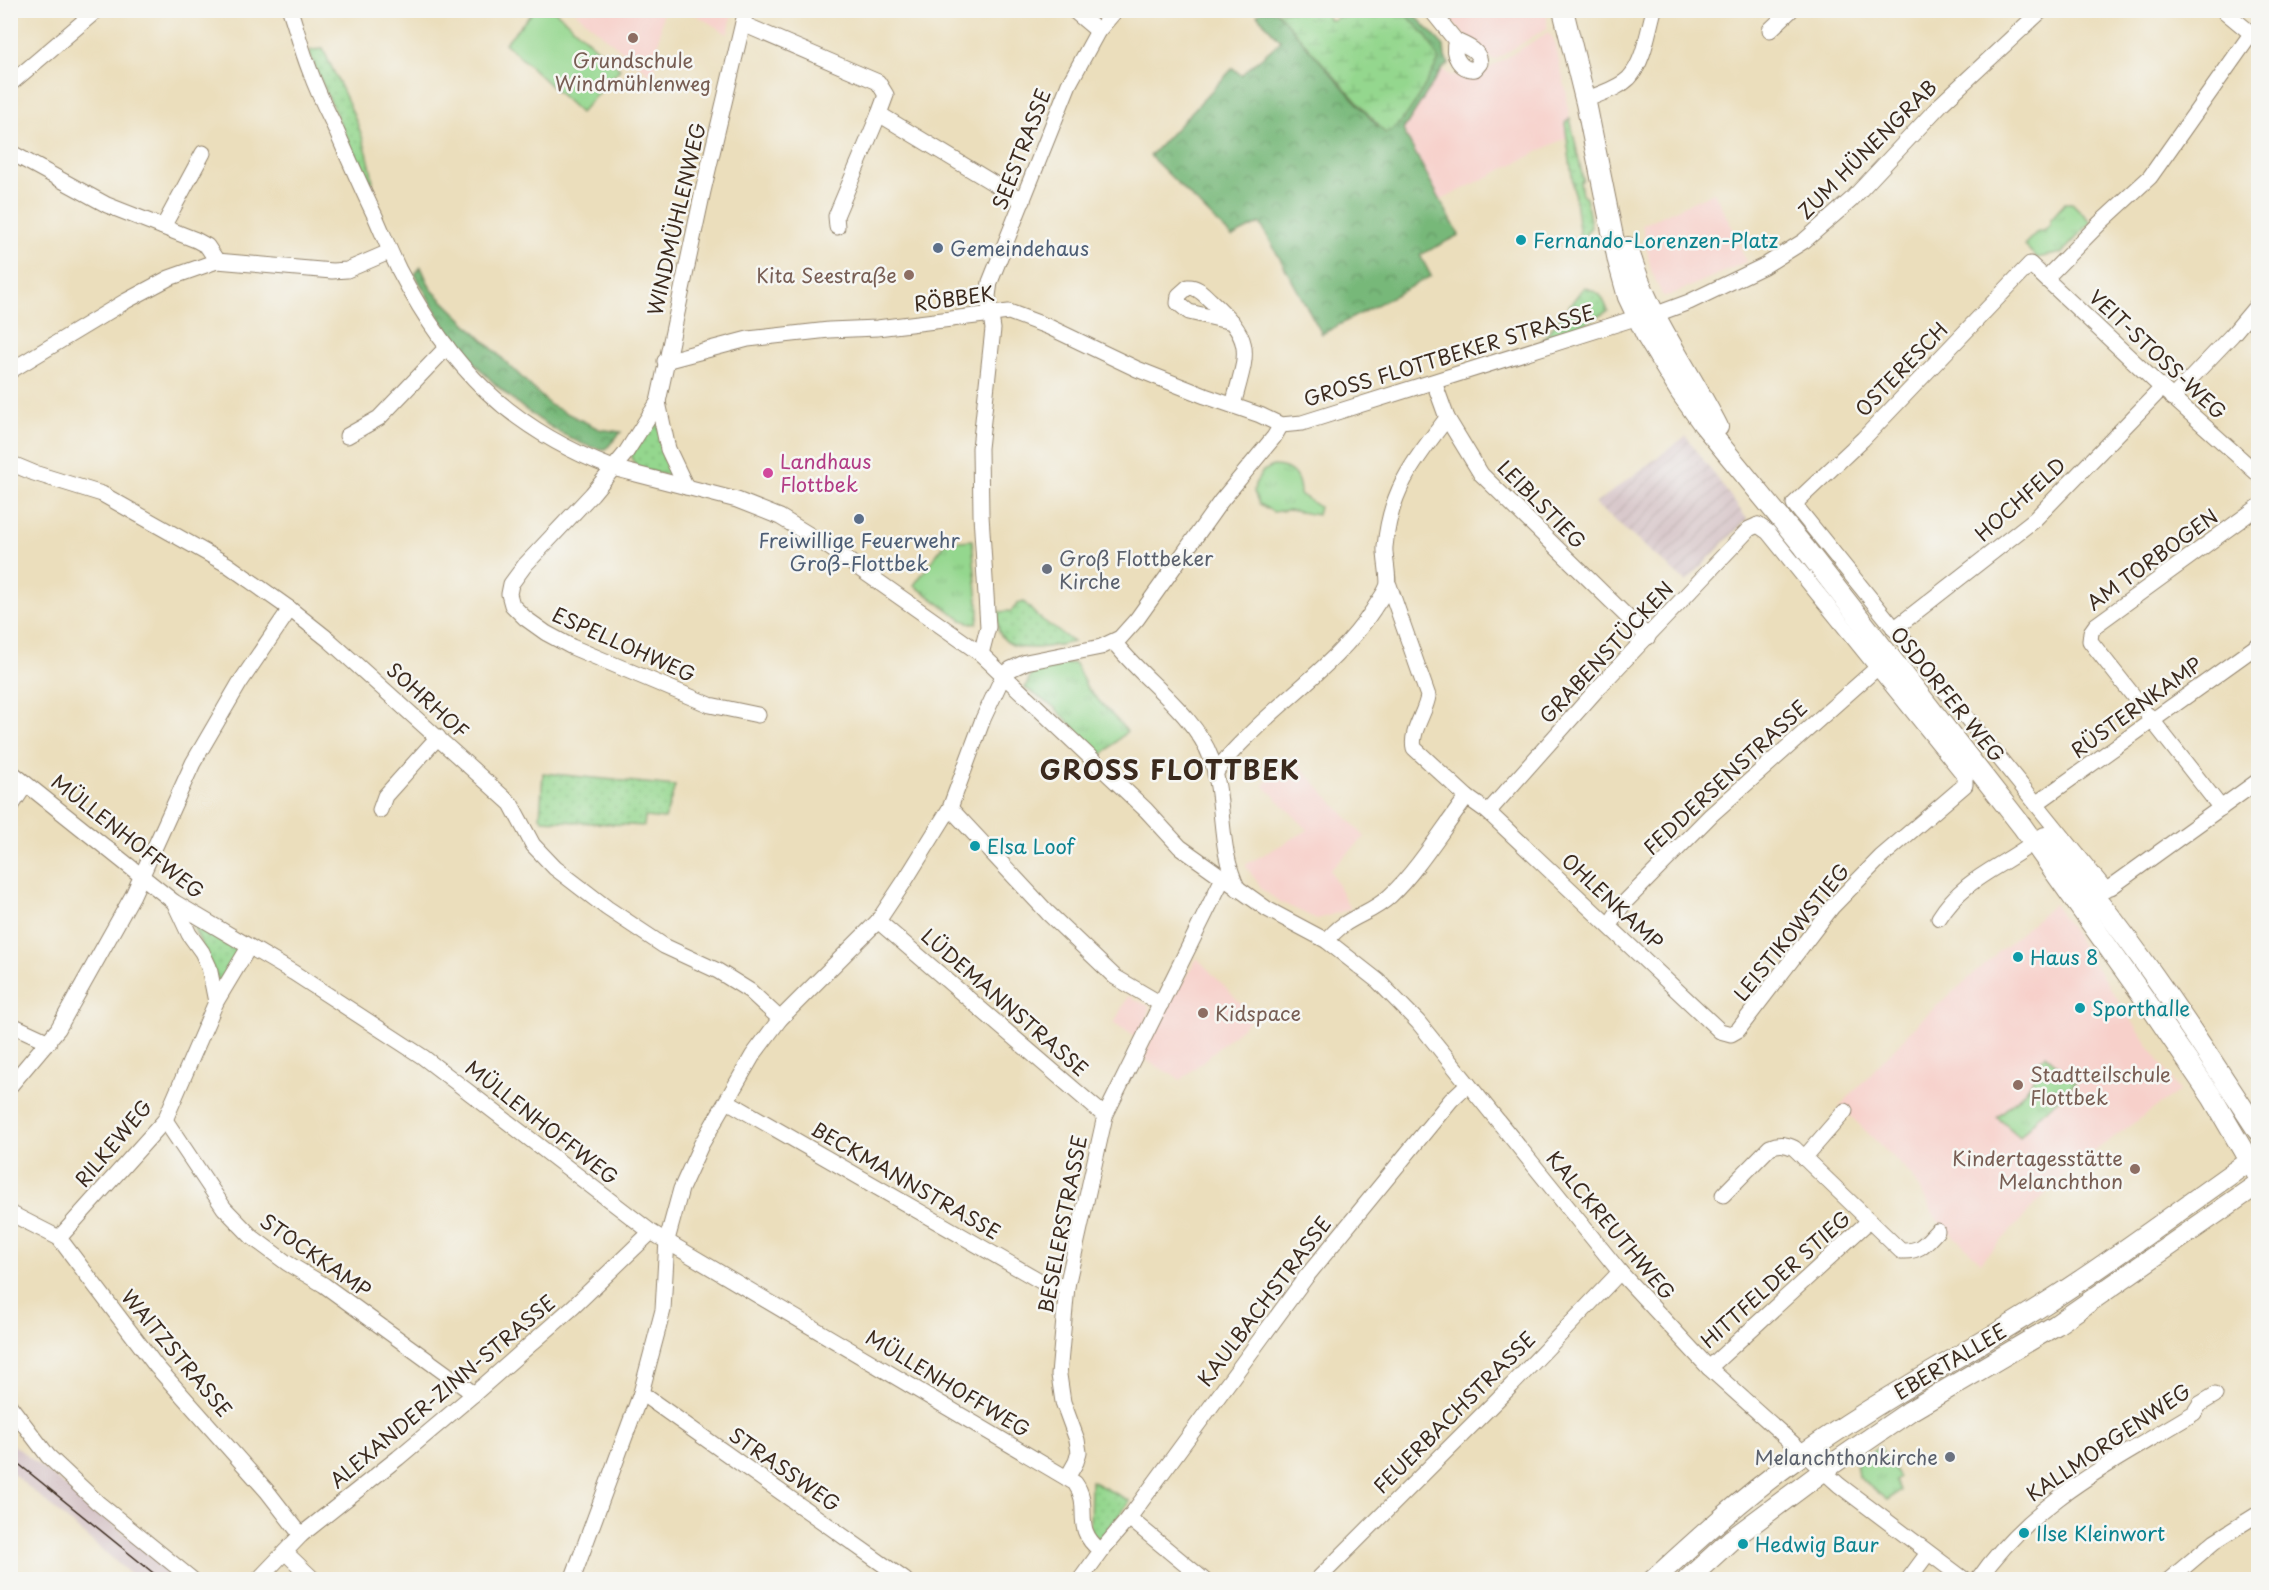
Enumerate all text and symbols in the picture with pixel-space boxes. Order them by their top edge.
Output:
marker: Grundschule Windmühlenweg [626,31,640,45]
place label: Grundschule Windmühlenweg [555,45,711,98]
street label: ZUM HÜNENGRAB [1791,73,1943,225]
street label: SEESTRASSE [984,84,1058,214]
street label: WINDMÜHLENWEG [639,120,713,318]
place label: Fernando-Lorenzen-Platz [1533,225,1778,255]
place label: Gemeindehaus [950,233,1089,263]
marker: Fernando-Lorenzen-Platz [1514,233,1528,247]
marker: Gemeindehaus [931,241,945,255]
place label: Kita Seestraße [756,260,897,290]
marker: Kita Seestraße [902,268,916,282]
street label: RÖBBEK [912,277,996,319]
street label: VEIT-STOSS-WEG [2083,282,2233,426]
street label: GROSS FLOTTBEKER STRASSE [1300,296,1598,414]
street label: OSTERESCH [1848,315,1954,423]
place label: Landhaus Flottbek [780,446,871,499]
street label: HOCHFELD [1968,450,2072,548]
street label: LEIBLSTIEG [1491,453,1593,555]
marker: Landhaus Flottbek [761,466,775,480]
street label: AM TORBOGEN [2080,501,2224,617]
marker: Freiwillige Feuerwehr Groß-Flottbek [852,512,866,526]
place label: Freiwillige Feuerwehr Groß-Flottbek [758,525,960,578]
place label: Groß Flottbeker Kirche [1059,543,1214,596]
marker: Groß Flottbeker Kirche [1040,562,1054,576]
street label: GRABENSTÜCKEN [1532,574,1680,730]
street label: ESPELLOHWEG [548,599,700,689]
street label: OSDORFER WEG [1884,620,2012,768]
street label: RÜSTERNKAMP [2064,649,2208,765]
street label: SOHRHOF [380,655,476,745]
street label: FEDDERSENSTRASSE [1636,693,1814,861]
district label: GROSS FLOTTBEK [1040,750,1300,789]
street label: MÜLLENHOFFWEG [45,767,211,905]
place label: Elsa Loof [987,831,1076,861]
marker: Elsa Loof [968,839,982,853]
street label: OHLENKAMP [1555,846,1671,956]
street label: LEISTIKOWSTIEG [1726,857,1856,1007]
street label: LÜDEMANNSTRASSE [915,921,1095,1083]
place label: Haus 8 [2030,942,2099,972]
marker: Haus 8 [2011,950,2025,964]
place label: Sporthalle [2092,993,2190,1023]
place label: Kidspace [1215,998,1301,1028]
marker: Sporthalle [2073,1001,2087,1015]
marker: Kidspace [1196,1006,1210,1020]
street label: MÜLLENHOFFWEG [459,1053,625,1191]
place label: Stadtteilschule Flottbek [2030,1059,2171,1112]
marker: Stadtteilschule Flottbek [2011,1078,2025,1092]
street label: RILKEWEG [67,1093,159,1193]
street label: BECKMANNSTRASSE [806,1113,1006,1247]
street label: BESELERSTRASSE [1030,1132,1094,1316]
place label: Kindertagesstätte Melanchthon [1952,1143,2123,1196]
street label: KALCKREUTHWEG [1540,1144,1682,1306]
marker: Kindertagesstätte Melanchthon [2128,1162,2142,1176]
street label: HITTFELDER STIEG [1693,1203,1857,1355]
street label: STOCKKAMP [254,1206,378,1304]
street label: KAULBACHSTRASSE [1190,1210,1338,1392]
street label: WAITZSTRASSE [114,1283,240,1423]
street label: ALEXANDER-ZINN-STRASSE [322,1287,562,1495]
street label: EBERTALLEE [1888,1315,2012,1407]
street label: MÜLLENHOFFWEG [860,1322,1036,1444]
street label: FEUERBACHSTRASSE [1366,1324,1542,1500]
street label: KALLMORGENWEG [2020,1376,2196,1508]
street label: STRASSWEG [723,1419,847,1519]
place label: Melanchthonkirche [1754,1442,1938,1472]
marker: Melanchthonkirche [1943,1450,1957,1464]
place label: Ilse Kleinwort [2036,1518,2165,1548]
marker: Ilse Kleinwort [2017,1526,2031,1540]
place label: Hedwig Baur [1755,1529,1879,1559]
marker: Hedwig Baur [1736,1537,1750,1551]

